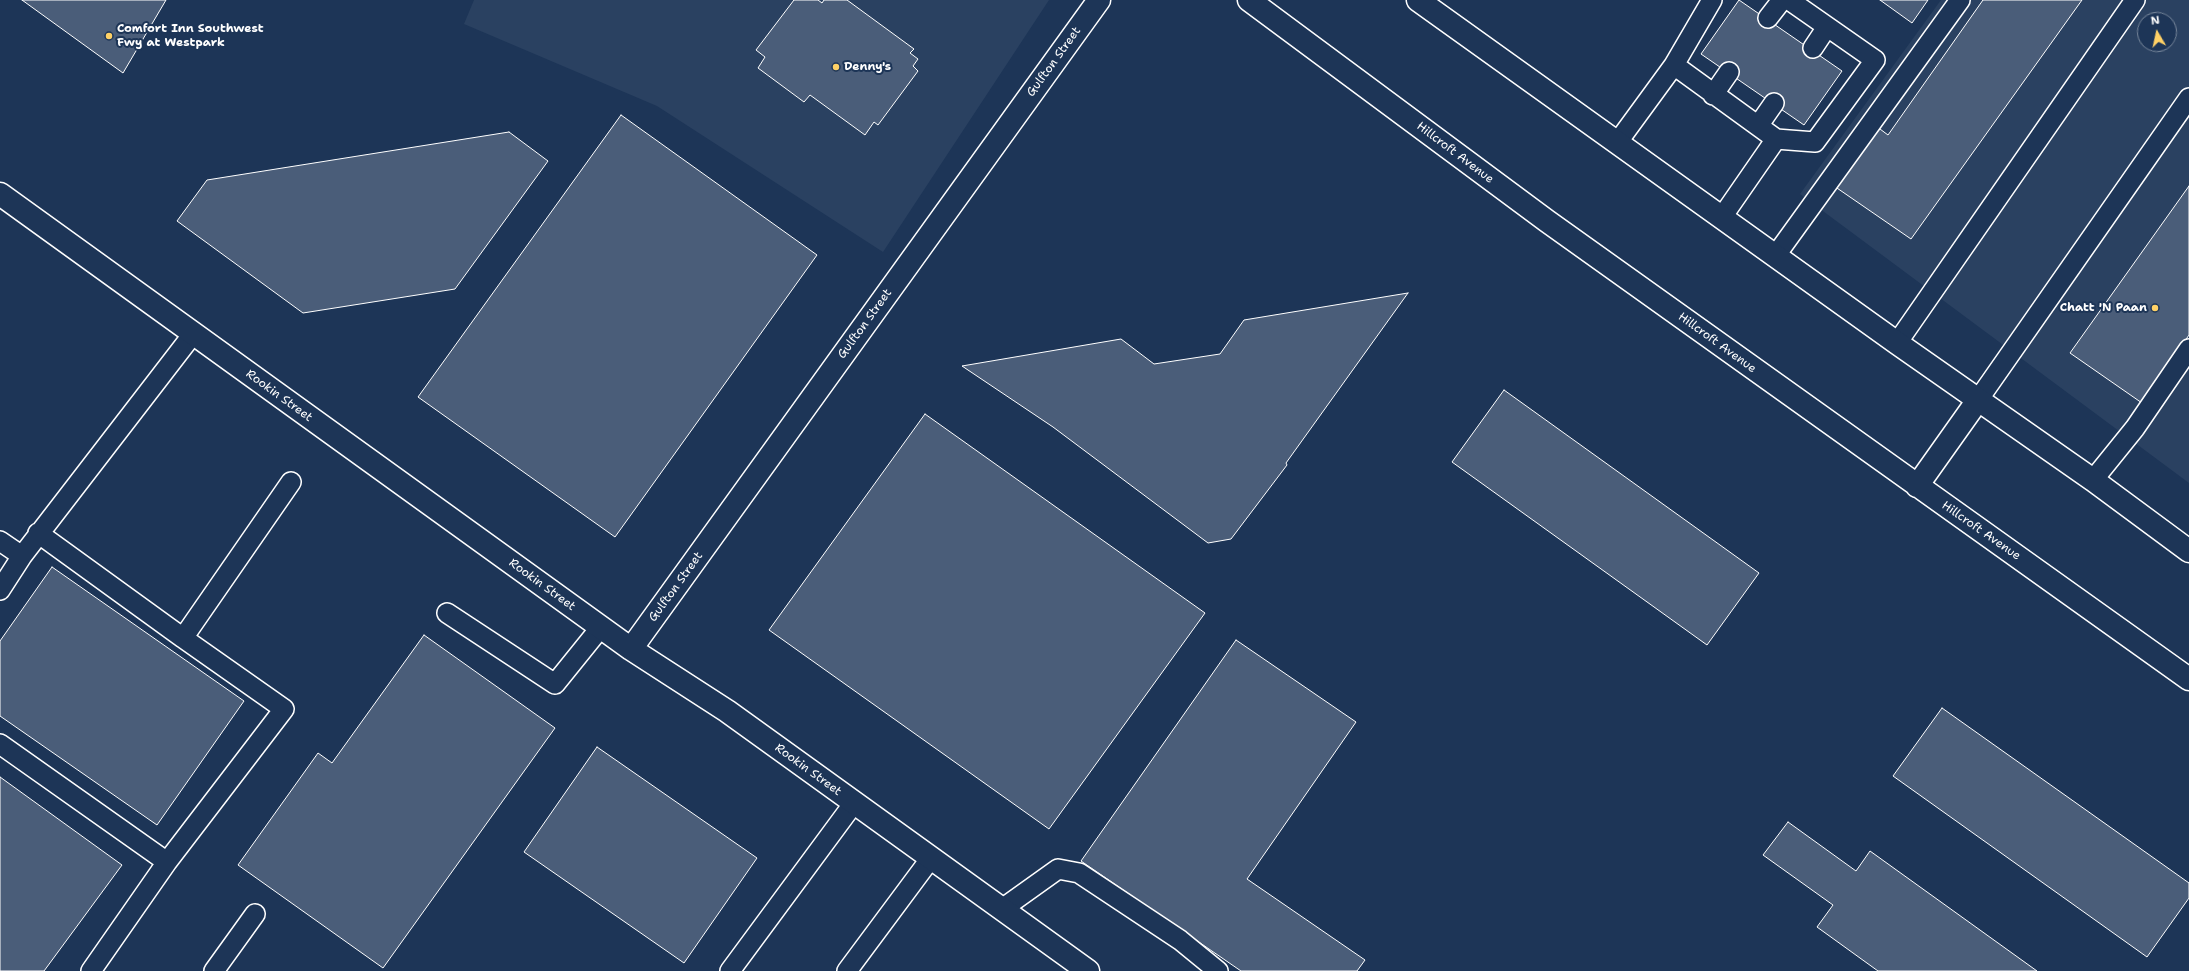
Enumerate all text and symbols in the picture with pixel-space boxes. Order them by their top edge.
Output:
north arrow [2137,12,2177,52]
text: N [2150,13,2161,29]
place label: Comfort Inn Southwest Fwy at Westpark [117,22,264,50]
street label: Gulfton Street [1024,24,1084,100]
marker: Comfort Inn Southwest Fwy at Westpark [104,31,114,41]
place label: Denny's [844,60,891,74]
marker: Denny's [831,62,841,72]
street label: Hillcroft Avenue [1414,119,1496,187]
street label: Gulfton Street [835,286,895,362]
place label: Chatt 'N Paan [2060,301,2147,315]
marker: Chatt 'N Paan [2150,303,2160,313]
street label: Hillcroft Avenue [1675,310,1759,376]
street label: Rookin Street [243,367,315,425]
street label: Hillcroft Avenue [1939,498,2023,564]
street label: Gulfton Street [646,549,706,625]
street label: Rookin Street [506,556,578,614]
street label: Rookin Street [772,741,844,799]

